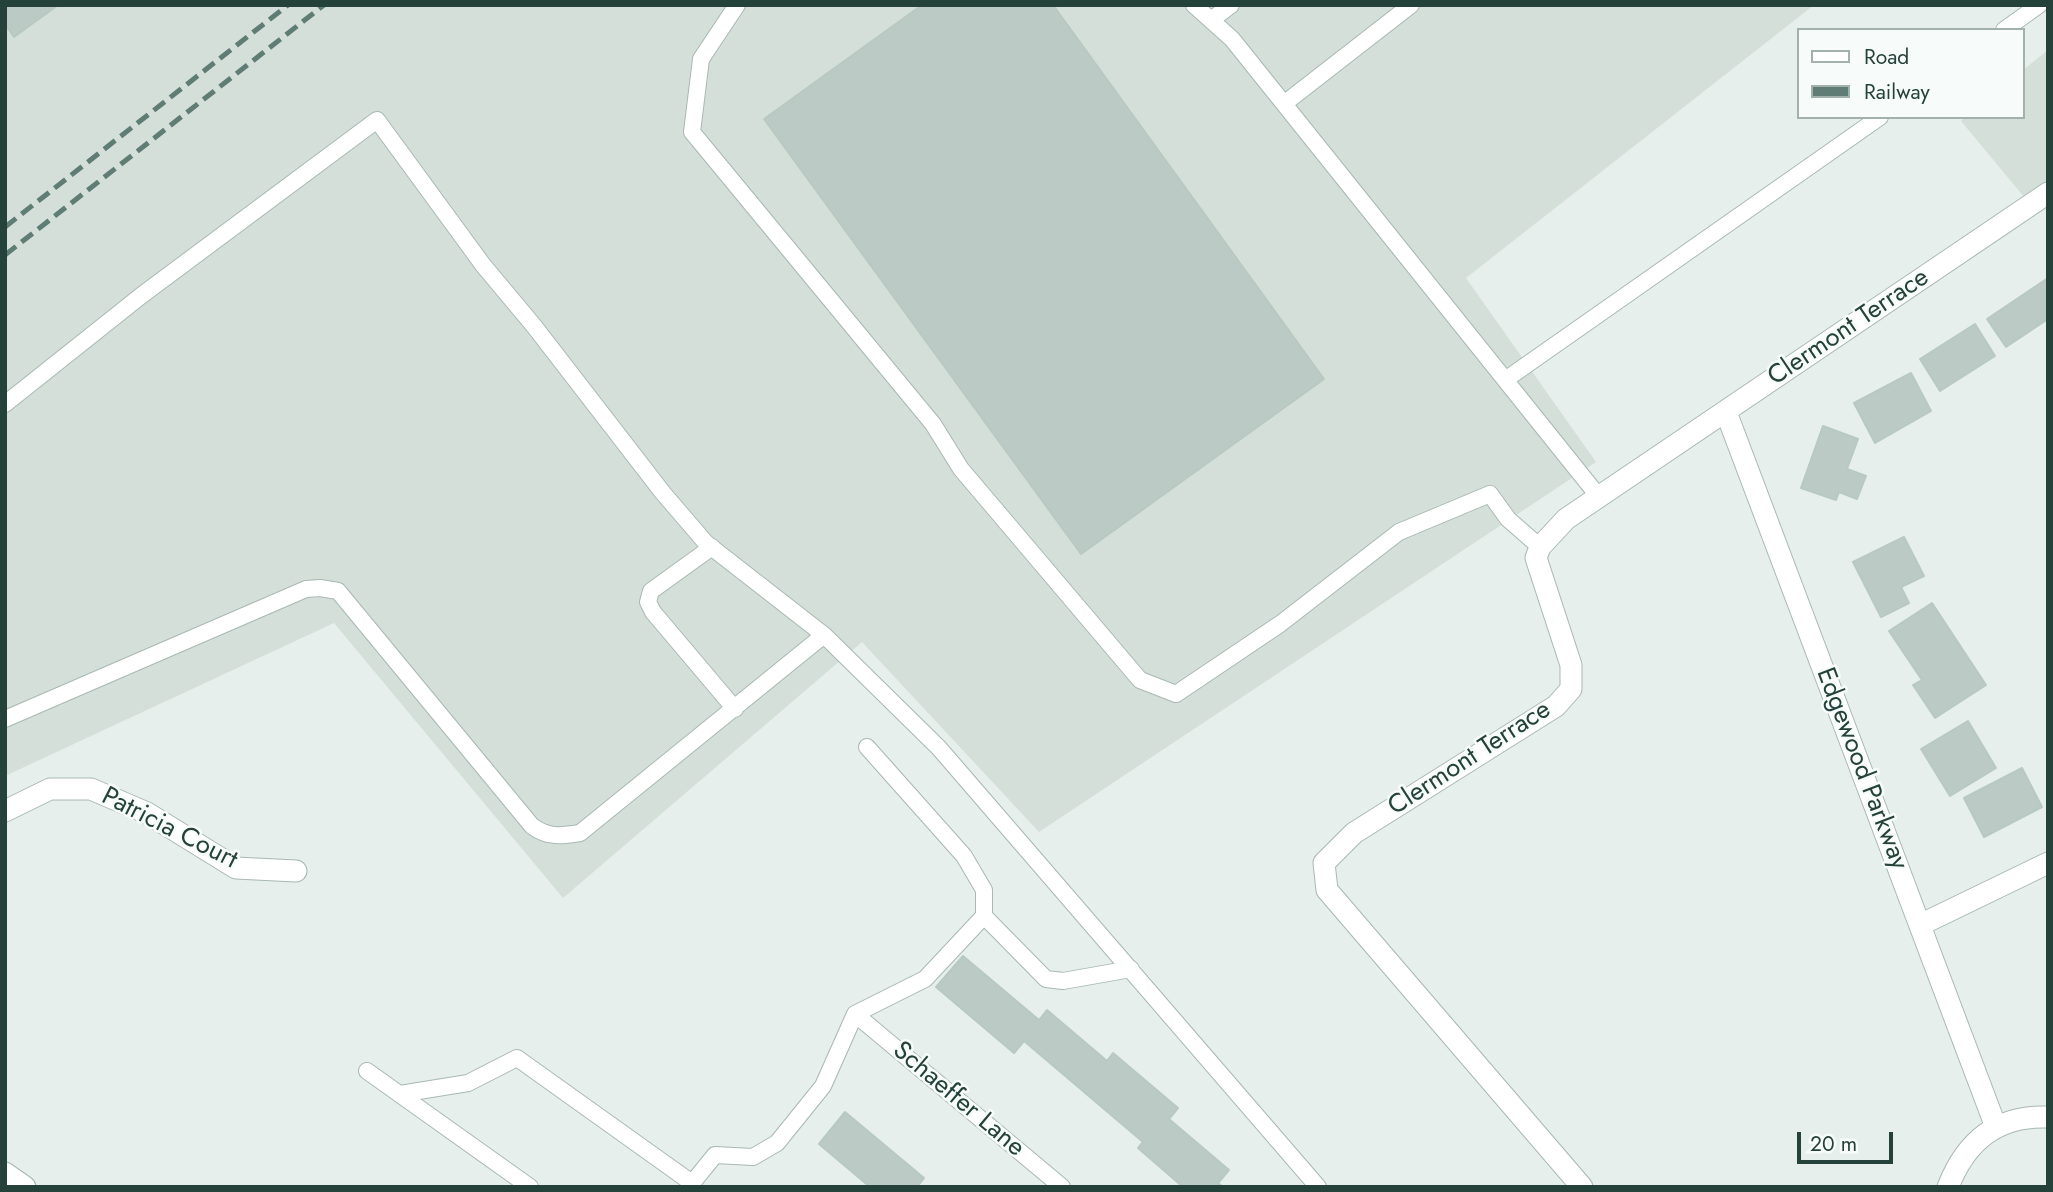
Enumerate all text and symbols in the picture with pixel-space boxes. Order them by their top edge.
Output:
legend [1798,28,2025,119]
text: Road [1864,42,1909,72]
text: Railway [1864,77,1930,107]
street label: Clermont Terrace [1763,263,1935,393]
street label: Edgewood Parkway [1808,664,1914,874]
street label: Clermont Terrace [1383,695,1557,823]
street label: Patricia Court [96,781,242,877]
street label: Schaeffer Lane [886,1036,1030,1164]
scale bar [1801,1118,1897,1162]
text: 20 m [1810,1129,1857,1159]

